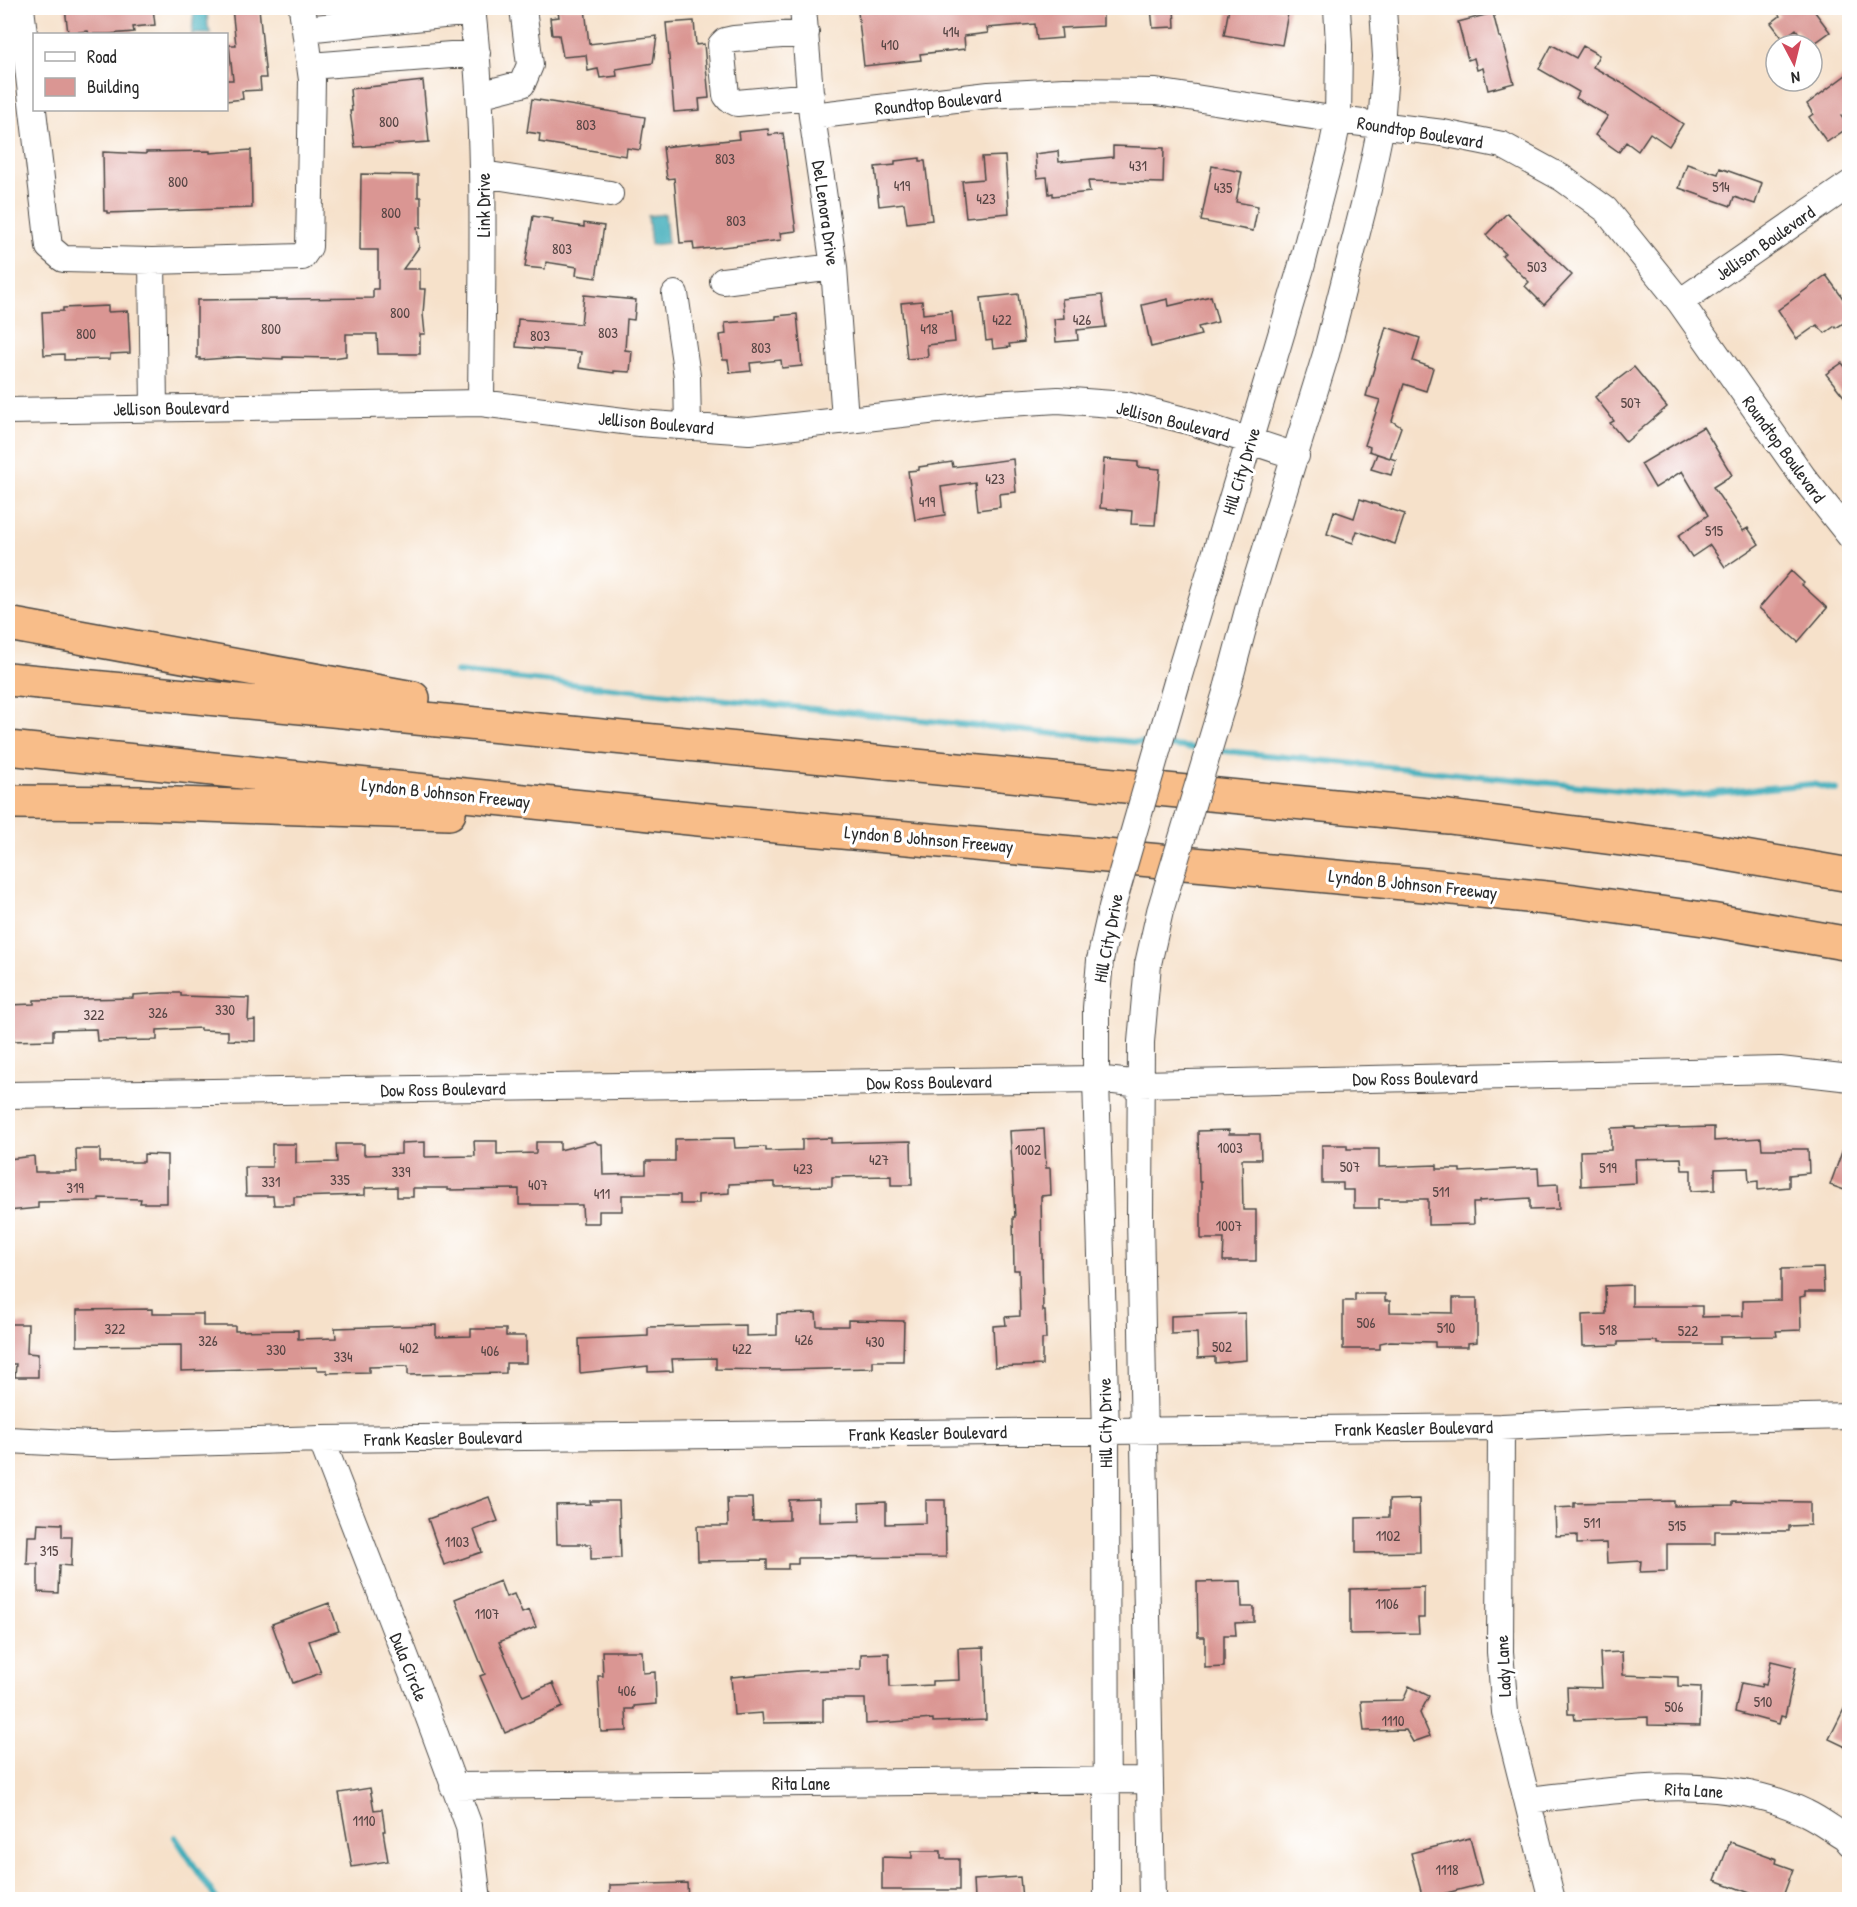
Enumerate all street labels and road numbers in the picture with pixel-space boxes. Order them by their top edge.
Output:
street label: Roundtop Boulevard [874,83,1002,121]
street label: Roundtop Boulevard [1355,110,1485,154]
street label: Del Lenora Drive [806,159,846,267]
street label: Link Drive [471,173,496,237]
street label: Jellison Boulevard [1710,200,1820,286]
street label: Roundtop Boulevard [1737,390,1831,508]
street label: Jellison Boulevard [113,394,229,422]
street label: Jellison Boulevard [1114,395,1232,447]
street label: Jellison Boulevard [597,406,715,440]
street label: Hill City Drive [1216,424,1266,518]
street label: Lyndon B Johnson Freeway [360,772,532,814]
street label: Lyndon B Johnson Freeway [844,819,1015,859]
street label: Lyndon B Johnson Freeway [1327,863,1499,905]
street label: Hill City Drive [1087,891,1129,985]
street label: Dow Ross Boulevard [1352,1064,1478,1092]
street label: Dow Ross Boulevard [866,1068,992,1096]
street label: Dow Ross Boulevard [380,1075,506,1103]
street label: Hill City Drive [1092,1378,1118,1468]
street label: Frank Keasler Boulevard [1334,1414,1493,1442]
street label: Frank Keasler Boulevard [848,1419,1007,1447]
street label: Frank Keasler Boulevard [363,1424,522,1452]
street label: Dula Circle [384,1629,434,1705]
street label: Lady Lane [1489,1635,1517,1697]
street label: Rita Lane [772,1771,830,1796]
street label: Rita Lane [1664,1776,1724,1804]

